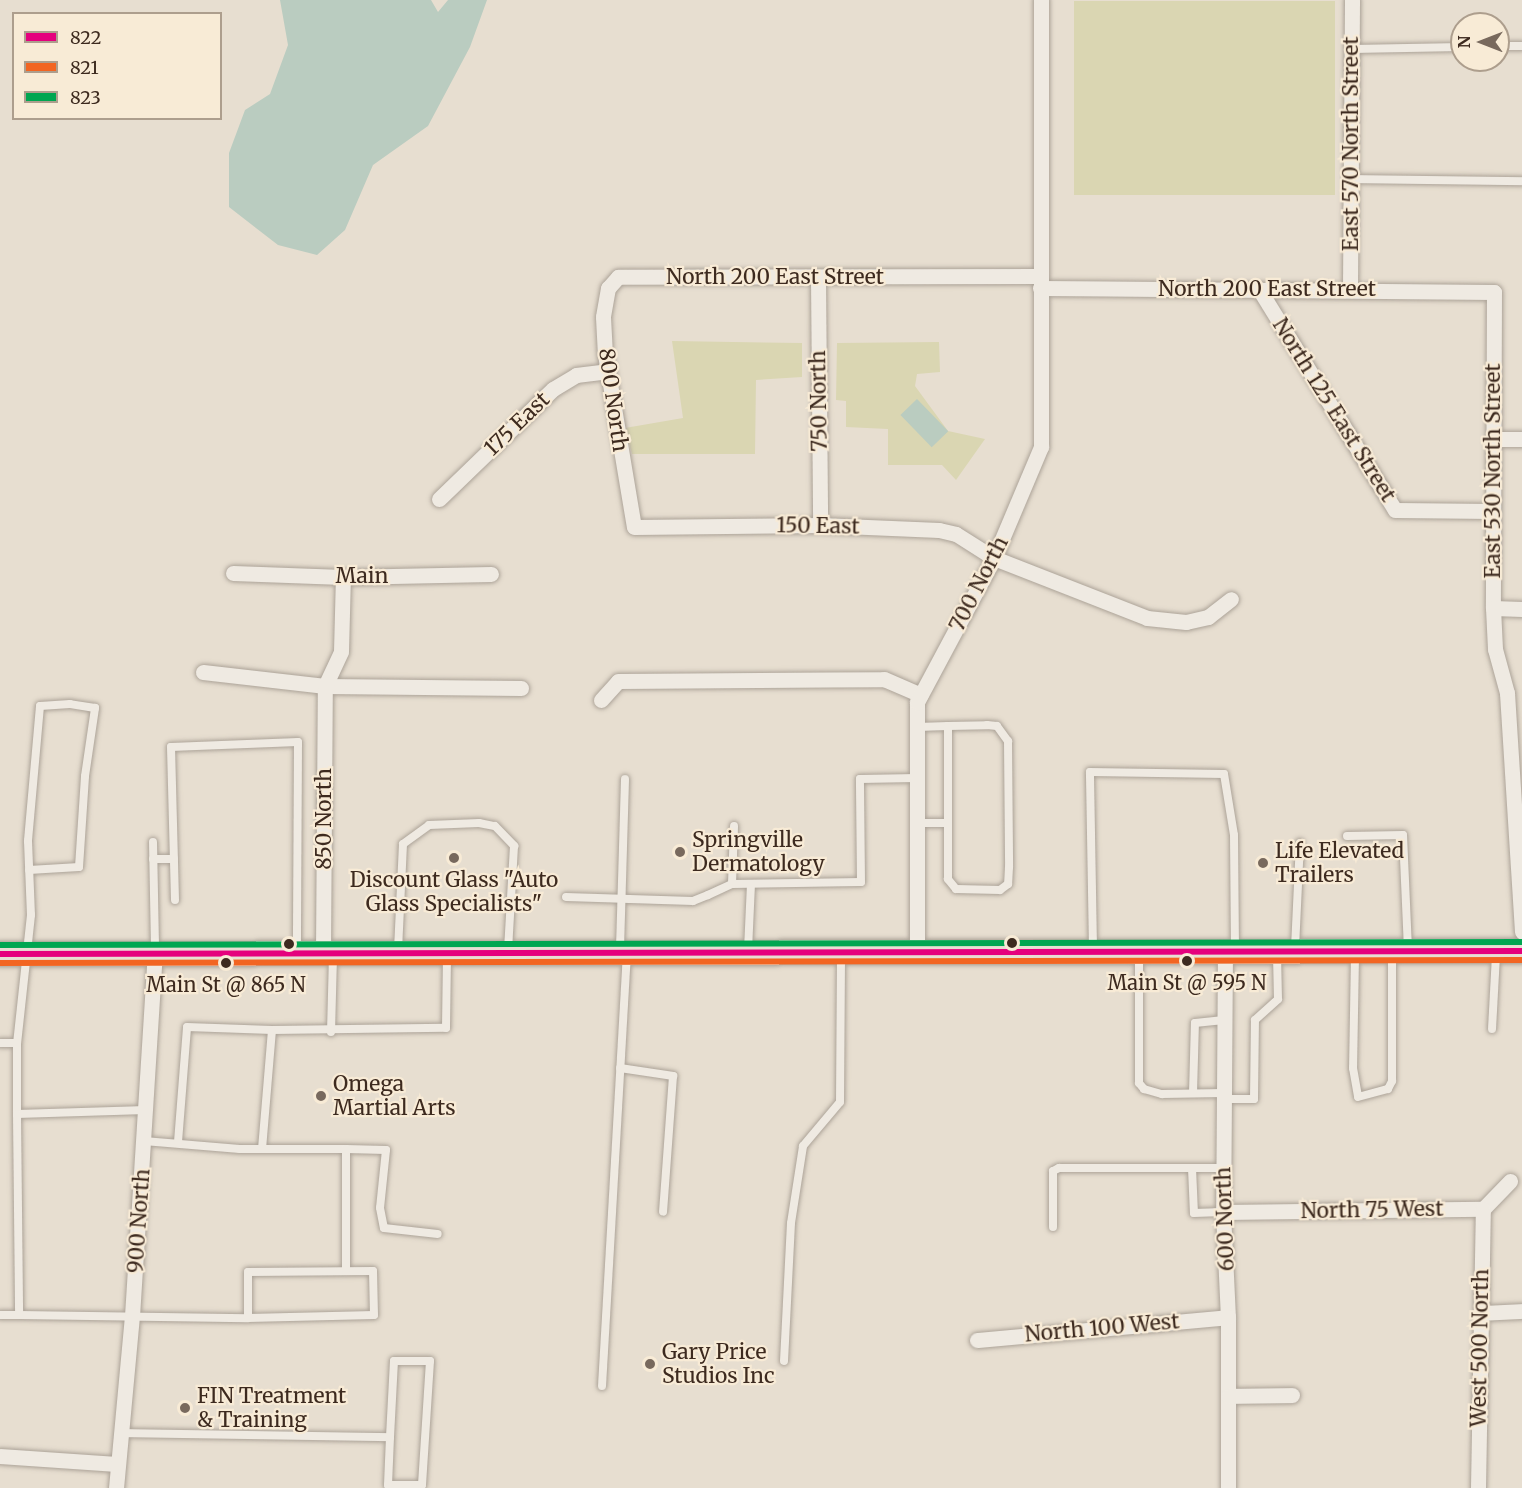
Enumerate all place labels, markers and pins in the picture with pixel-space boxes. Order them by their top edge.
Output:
place label: Springville Dermatology [692,827,825,877]
place label: Life Elevated Trailers [1275,838,1404,888]
marker: Springville Dermatology [673,845,687,859]
marker: Discount Glass "Auto Glass Specialists" [447,851,461,865]
marker: Life Elevated Trailers [1256,856,1270,870]
place label: Discount Glass "Auto Glass Specialists" [350,867,558,917]
unlabelled marker [1006,937,1018,949]
unlabelled marker [283,938,295,950]
marker: Main St @ 595 N [1181,955,1193,967]
marker: Main St @ 865 N [220,957,232,969]
place label: Main St @ 595 N [1107,970,1267,994]
place label: Main St @ 865 N [146,972,306,996]
place label: Omega Martial Arts [333,1071,456,1121]
marker: Omega Martial Arts [314,1089,328,1103]
place label: Gary Price Studios Inc [662,1339,775,1389]
marker: Gary Price Studios Inc [643,1357,657,1371]
place label: FIN Treatment & Training [197,1383,346,1433]
marker: FIN Treatment & Training [178,1401,192,1415]

